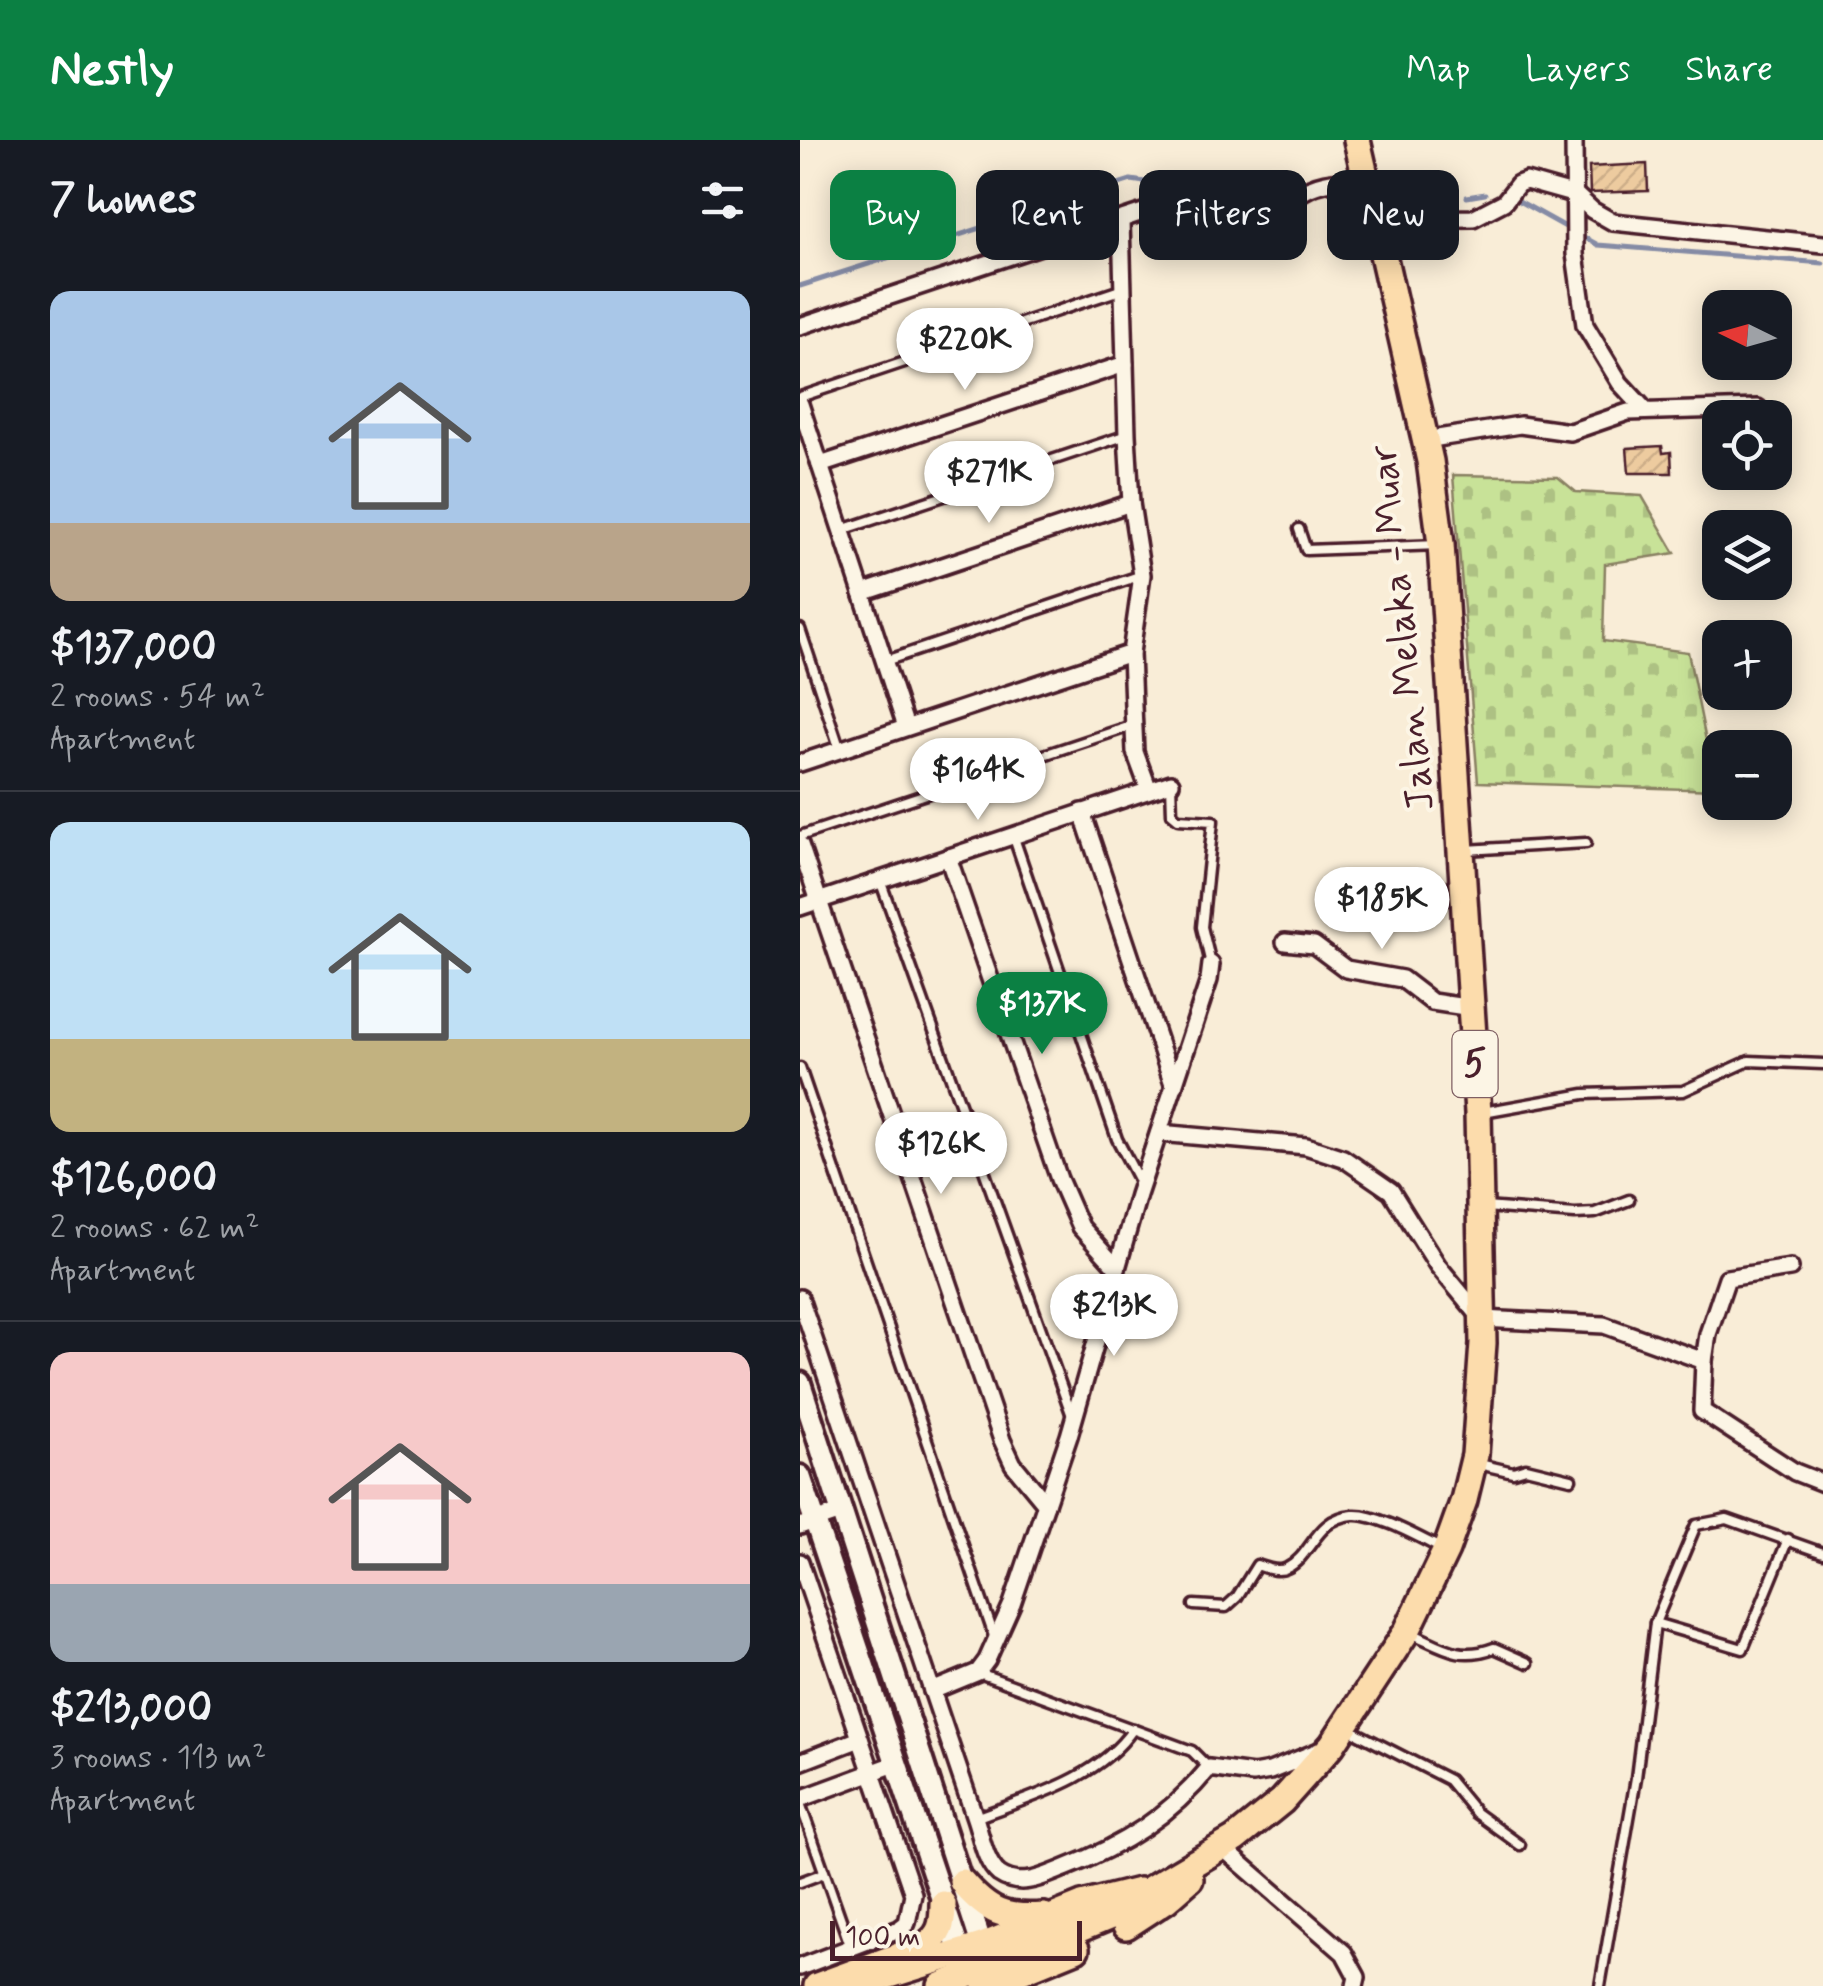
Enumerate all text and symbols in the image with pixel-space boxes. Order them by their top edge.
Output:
text: Nestly [50,39,174,102]
text: Map [1406,47,1470,93]
text: Layers [1525,47,1630,93]
text: Share [1685,47,1773,93]
chip: Buy [830,170,956,260]
chip: Rent [976,170,1119,260]
chip: Filters [1139,170,1307,260]
chip: New [1327,170,1459,260]
text: 7 homes [50,173,197,228]
icon: filters [695,173,750,228]
north arrow [1702,290,1792,380]
map controls [1702,290,1792,820]
pin: $220K [895,308,1035,393]
text: $220K [918,319,1012,361]
icon: home [310,356,490,536]
button: locate [1702,400,1792,490]
pin: $271K [919,441,1059,526]
street label: Jalan Melaka - Muar [1358,442,1448,813]
text: $271K [946,452,1032,494]
button: layers [1702,510,1792,600]
button: + [1702,620,1792,710]
text: $137,000 [50,621,217,676]
text: 2 rooms · 54 m² [50,676,265,718]
text: Apartment [50,718,195,760]
button: − [1702,730,1792,820]
pin: $164K [908,738,1048,823]
text: $164K [932,749,1024,791]
pin: $185K [1312,867,1452,952]
text: $185K [1336,878,1428,920]
icon: home [310,887,490,1067]
pin: $137K [972,972,1112,1057]
text: $137K [998,983,1086,1025]
road number: 5 [1452,1031,1498,1097]
pin: $126K [871,1112,1011,1197]
text: $126K [897,1123,985,1165]
text: $126,000 [50,1152,217,1207]
text: 2 rooms · 62 m² [50,1207,259,1249]
text: Apartment [50,1249,195,1291]
pin: $213K [1044,1274,1184,1359]
text: $213K [1072,1285,1156,1327]
icon: home [310,1417,490,1597]
text: $213,000 [50,1682,212,1737]
text: 3 rooms · 113 m² [50,1737,266,1779]
text: Apartment [50,1779,195,1821]
scale bar [830,1916,1082,1960]
text: 100 m [845,1920,920,1957]

